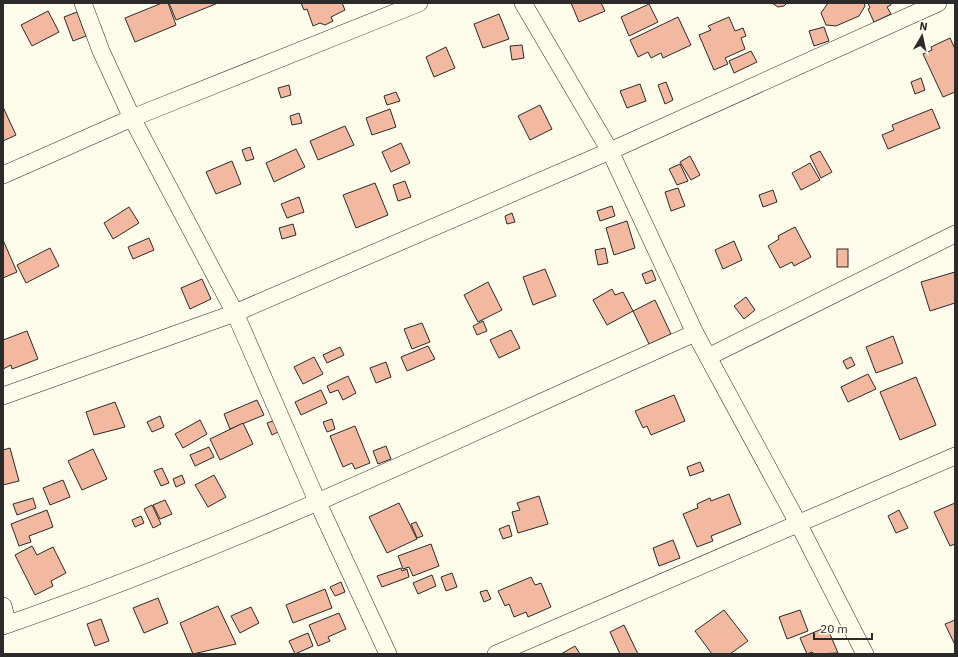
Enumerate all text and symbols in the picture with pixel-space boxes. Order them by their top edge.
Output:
north arrow [902,16,942,56]
text: N [919,19,929,34]
scale bar [814,615,872,641]
text: 20 m [820,621,848,636]

